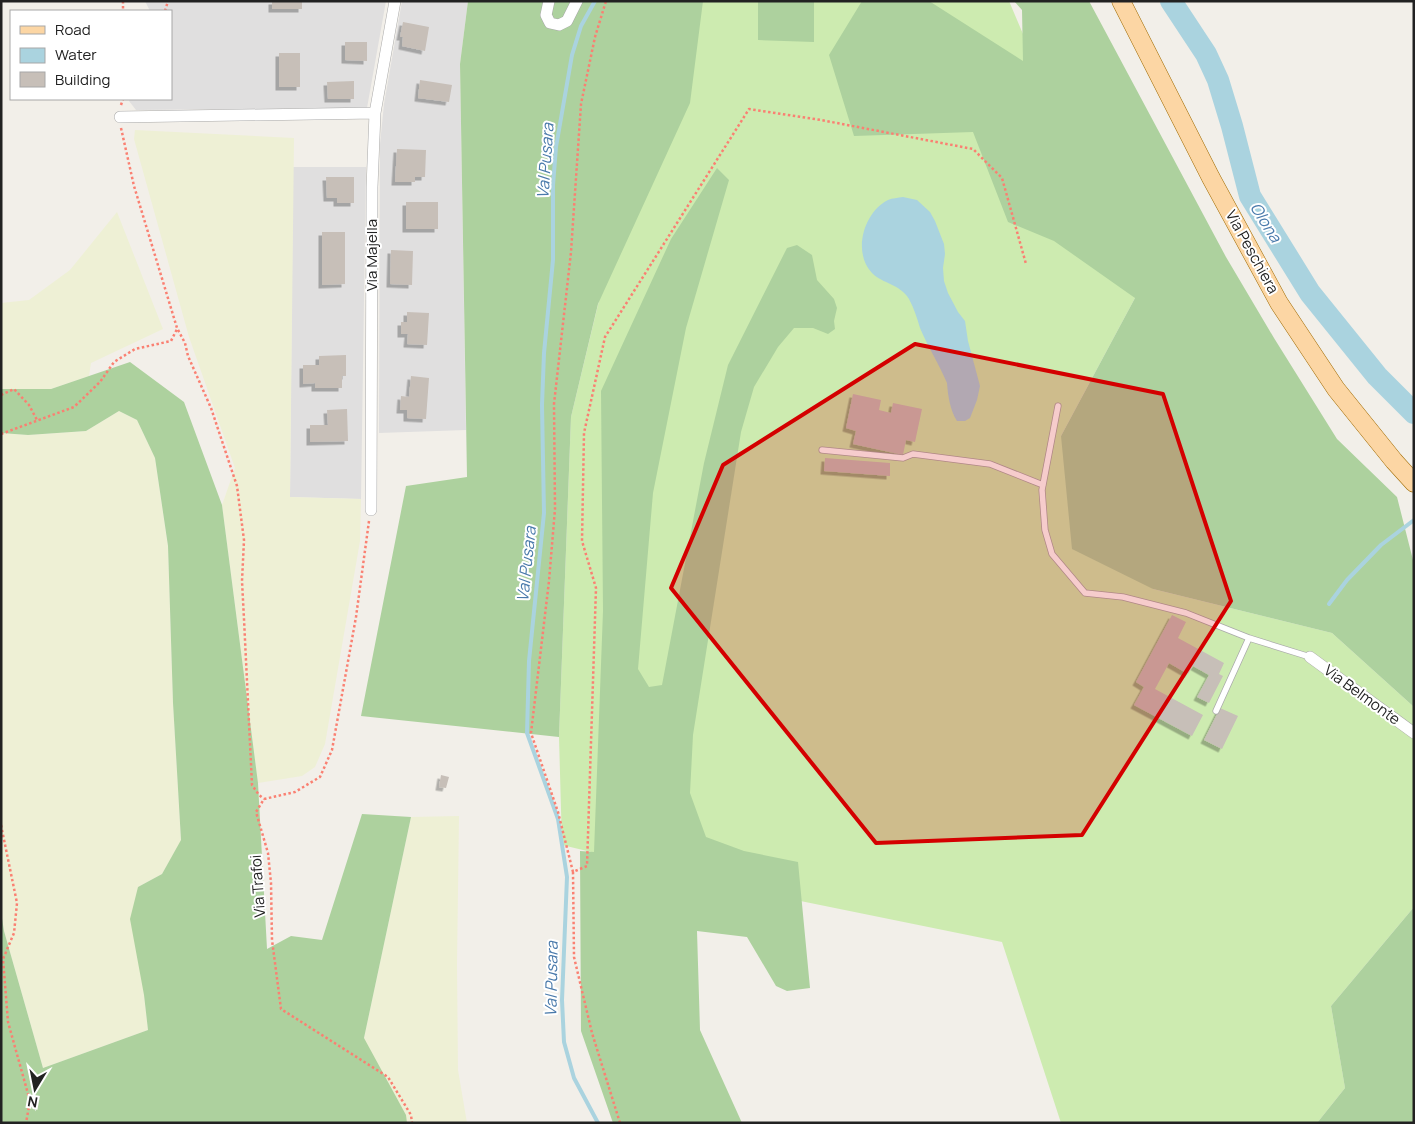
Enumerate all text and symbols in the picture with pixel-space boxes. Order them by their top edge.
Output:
legend [10,10,172,100]
text: Road [55,19,91,40]
text: Water [55,44,97,65]
text: Building [55,69,110,90]
water label: Val Pusara [531,121,559,199]
water label: Olona [1245,198,1287,247]
street label: Via Peschiera [1221,206,1284,297]
street label: Via Majella [361,219,382,291]
water label: Val Pusara [511,524,541,603]
street label: Via Belmonte [1320,660,1405,730]
street label: Via Trafoi [245,854,270,918]
water label: Val Pusara [539,940,563,1017]
north arrow [10,1064,60,1114]
text: N [26,1092,39,1113]

